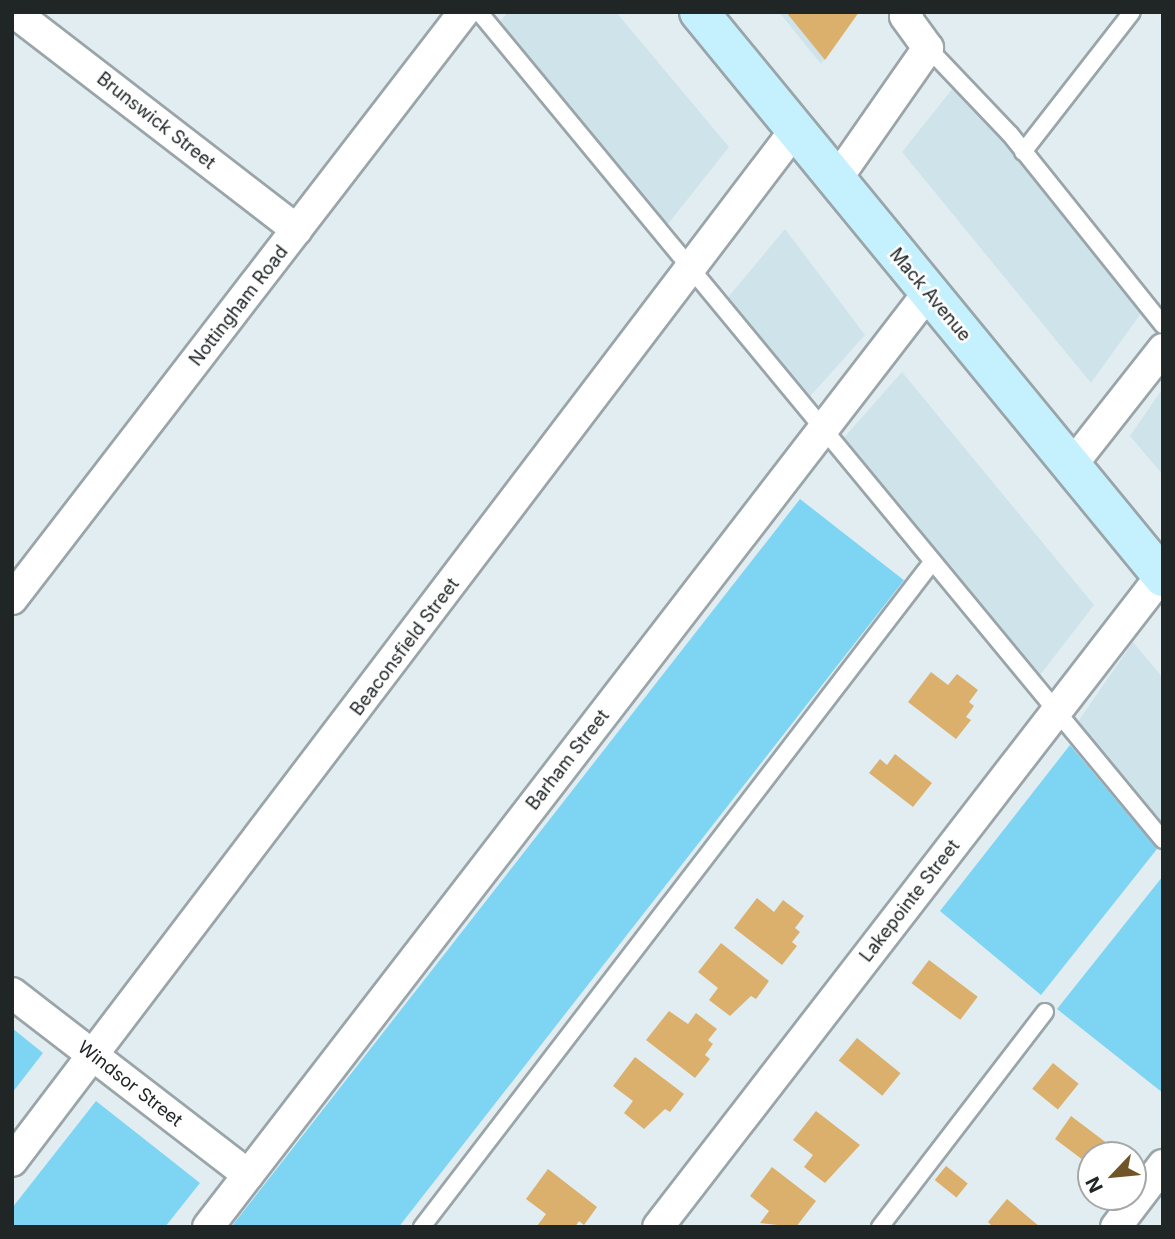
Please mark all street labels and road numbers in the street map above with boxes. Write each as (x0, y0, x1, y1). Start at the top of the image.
street label: Brunswick Street (92, 68, 220, 174)
street label: Nottingham Road (185, 242, 293, 370)
street label: Mack Avenue (885, 244, 975, 346)
street label: Beaconsfield Street (346, 574, 464, 720)
street label: Barham Street (522, 706, 614, 814)
street label: Lakepointe Street (856, 836, 964, 966)
street label: Windsor Street (73, 1036, 187, 1132)

